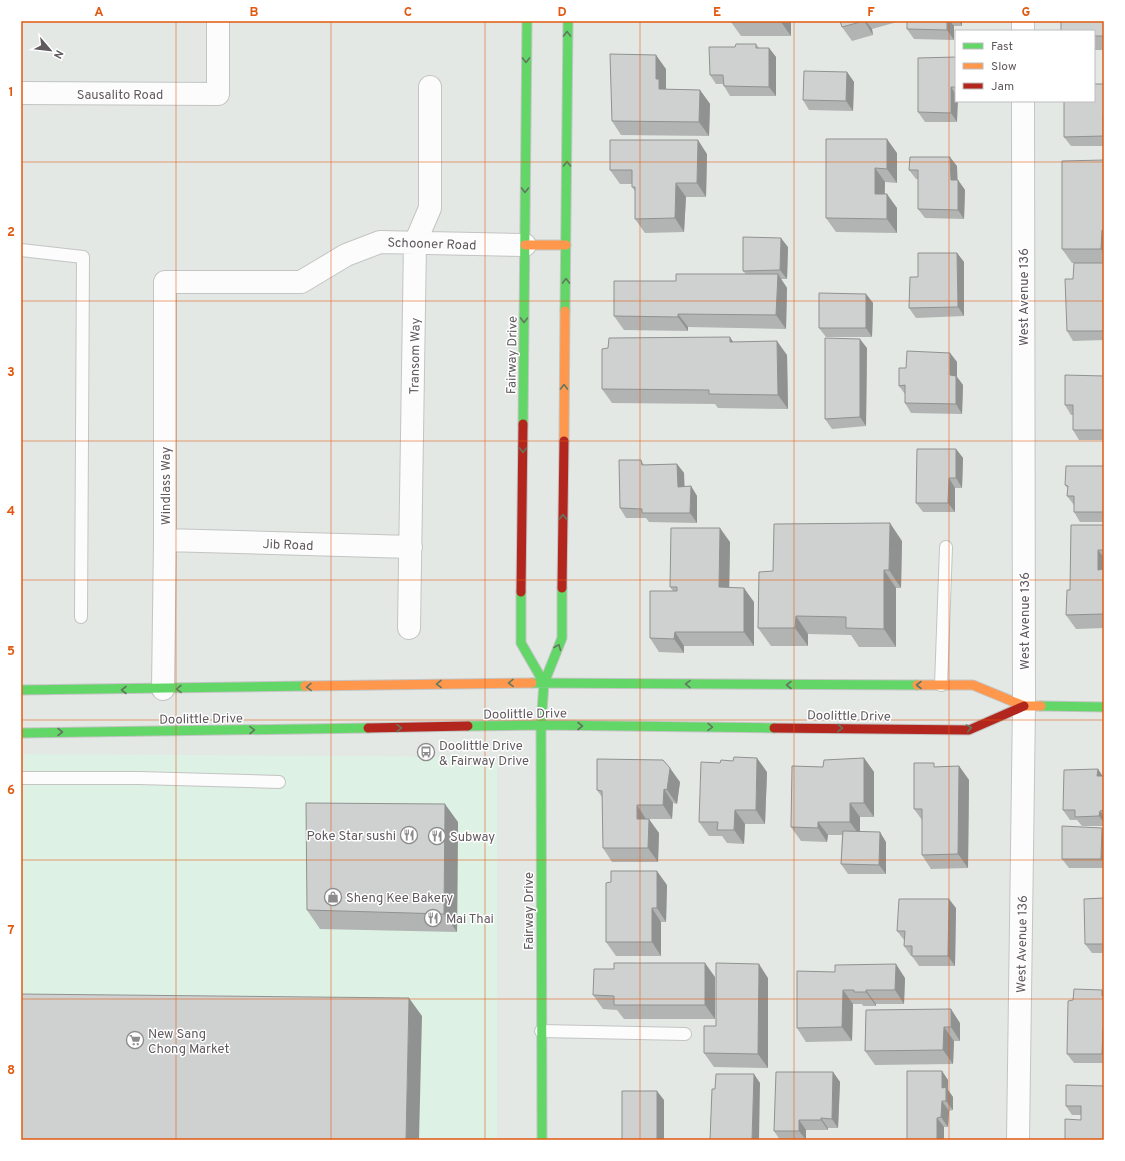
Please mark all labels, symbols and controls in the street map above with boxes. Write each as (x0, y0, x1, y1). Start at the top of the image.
text: A (94, 5, 104, 21)
text: B (250, 5, 259, 21)
text: C (404, 5, 412, 21)
text: D (557, 5, 567, 21)
text: E (713, 5, 721, 21)
text: F (867, 5, 875, 21)
text: G (1022, 5, 1031, 21)
north arrow (30, 30, 70, 70)
legend (955, 30, 1095, 102)
one-way arrow (563, 31, 572, 37)
text: Fast (991, 39, 1013, 55)
text: N (50, 47, 66, 61)
one-way arrow (522, 57, 530, 63)
text: Slow (991, 59, 1017, 75)
text: Jam (991, 79, 1014, 95)
text: 1 (8, 85, 14, 101)
street label: Sausalito Road (77, 88, 163, 104)
one-way arrow (563, 161, 571, 167)
one-way arrow (521, 187, 529, 193)
text: 2 (7, 225, 15, 241)
street label: Schooner Road (387, 235, 477, 255)
street label: West Avenue 136 (1017, 248, 1033, 346)
one-way arrow (561, 278, 570, 284)
street label: Fairway Drive (504, 316, 522, 394)
street label: Transom Way (407, 317, 425, 395)
one-way arrow (520, 317, 528, 323)
text: 3 (7, 365, 15, 381)
one-way arrow (560, 384, 568, 390)
street label: Windlass Way (159, 447, 175, 525)
one-way arrow (519, 447, 527, 453)
text: 4 (7, 504, 15, 520)
one-way arrow (559, 514, 567, 520)
street label: Jib Road (262, 537, 314, 555)
street label: West Avenue 136 (1018, 572, 1034, 670)
one-way arrow (554, 643, 562, 650)
text: 5 (7, 644, 15, 660)
one-way arrow (508, 679, 514, 687)
one-way arrow (436, 680, 442, 689)
one-way arrow (685, 680, 691, 688)
one-way arrow (786, 681, 792, 689)
one-way arrow (916, 681, 922, 689)
one-way arrow (306, 683, 312, 691)
one-way arrow (176, 685, 182, 693)
one-way arrow (121, 686, 127, 694)
street label: Doolittle Drive (483, 706, 567, 724)
street label: Doolittle Drive (807, 708, 891, 726)
street label: Doolittle Drive (159, 711, 243, 729)
one-way arrow (577, 722, 583, 730)
one-way arrow (707, 723, 713, 731)
one-way arrow (396, 724, 402, 732)
one-way arrow (837, 724, 843, 732)
one-way arrow (966, 725, 973, 733)
one-way arrow (249, 726, 255, 734)
one-way arrow (57, 728, 63, 736)
place label: Doolittle Drive & Fairway Drive (439, 739, 529, 770)
bus stop icon: Doolittle Drive & Fairway Drive (416, 742, 436, 762)
text: 6 (7, 783, 15, 799)
restaurant icon: Poke Star sushi (399, 825, 419, 845)
restaurant icon: Subway (427, 826, 447, 846)
place label: Poke Star sushi (306, 829, 396, 845)
place label: Subway (450, 830, 495, 846)
street label: Fairway Drive (522, 872, 538, 950)
shop icon: Sheng Kee Bakery (323, 887, 343, 907)
place label: Sheng Kee Bakery (346, 891, 453, 907)
street label: West Avenue 136 (1014, 895, 1032, 993)
restaurant icon: Mai Thai (423, 908, 443, 928)
place label: Mai Thai (446, 912, 494, 928)
text: 7 (8, 923, 15, 939)
place label: New Sang Chong Market (148, 1027, 229, 1058)
supermarket icon: New Sang Chong Market (125, 1030, 145, 1050)
text: 8 (7, 1063, 15, 1079)

